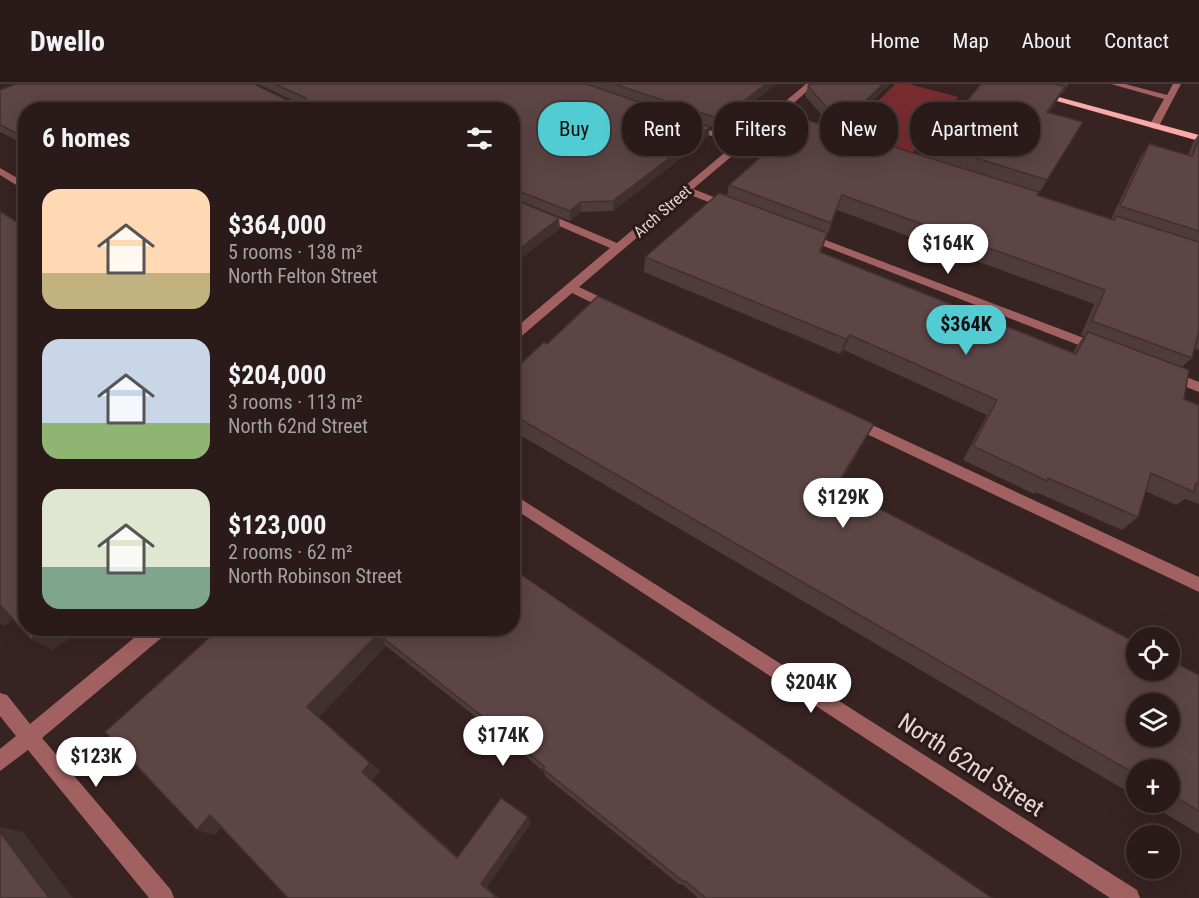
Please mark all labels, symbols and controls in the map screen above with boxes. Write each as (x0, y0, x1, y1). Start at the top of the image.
text: Dwello (30, 25, 105, 58)
text: Home (870, 29, 920, 53)
text: Map (953, 29, 989, 53)
text: About (1022, 29, 1071, 53)
text: Contact (1104, 29, 1169, 53)
chip: Buy (538, 102, 610, 156)
chip: Rent (622, 102, 702, 156)
chip: Filters (714, 102, 808, 156)
chip: New (820, 102, 898, 156)
chip: Apartment (910, 102, 1040, 156)
icon: filters (463, 122, 496, 155)
text: 6 homes (42, 123, 130, 153)
street label: Arch Street (630, 181, 695, 242)
text: $364,000 (228, 210, 326, 240)
icon: home (90, 213, 162, 285)
pin: $164K (906, 224, 990, 275)
text: $164K (922, 231, 974, 255)
text: 5 rooms · 138 m² (228, 240, 363, 264)
text: North Felton Street (228, 264, 377, 288)
pin: $364K (924, 305, 1008, 356)
text: $364K (940, 312, 992, 336)
text: $204,000 (228, 360, 326, 390)
icon: home (90, 363, 162, 435)
text: 3 rooms · 113 m² (228, 390, 363, 414)
text: North 62nd Street (228, 414, 368, 438)
pin: $129K (801, 478, 885, 529)
text: $129K (817, 485, 869, 509)
text: $123,000 (228, 510, 326, 540)
icon: home (90, 513, 162, 585)
text: 2 rooms · 62 m² (228, 540, 353, 564)
text: North Robinson Street (228, 564, 402, 588)
map controls (1126, 627, 1180, 879)
button: locate (1126, 627, 1180, 681)
pin: $204K (769, 663, 853, 714)
text: $204K (785, 670, 837, 694)
button: layers (1126, 693, 1180, 747)
street label: North 62nd Street (893, 708, 1049, 822)
pin: $174K (461, 716, 545, 767)
text: $174K (477, 723, 529, 747)
pin: $123K (54, 737, 138, 788)
text: $123K (70, 744, 122, 768)
button: + (1126, 759, 1180, 813)
button: − (1126, 825, 1180, 879)

